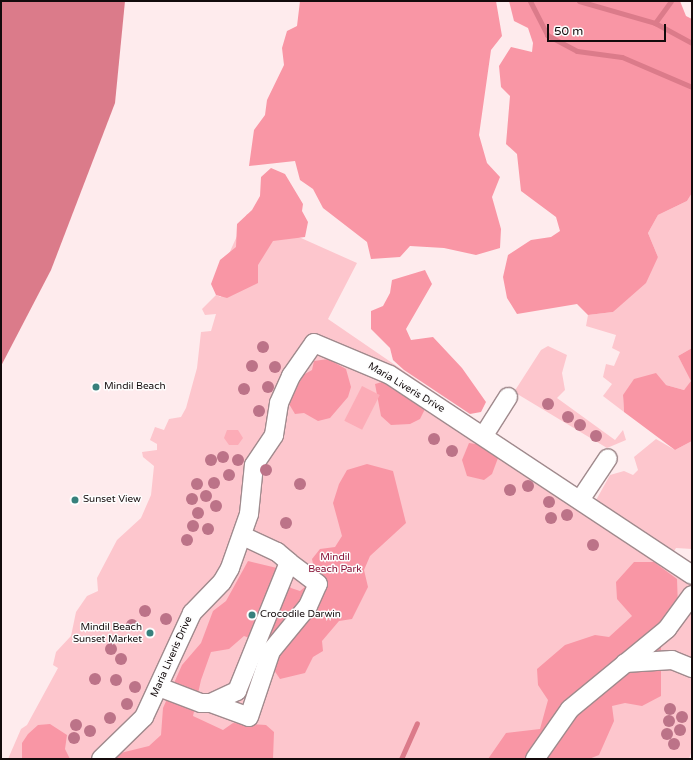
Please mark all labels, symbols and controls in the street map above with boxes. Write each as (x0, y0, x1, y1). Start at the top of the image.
scale bar (549, 16, 668, 42)
text: 50 m (554, 24, 583, 38)
street label: Maria Liveris Drive (365, 360, 447, 416)
place label: Mindil Beach (104, 381, 166, 393)
marker: Mindil Beach (91, 382, 101, 392)
place label: Sunset View (83, 494, 141, 506)
marker: Sunset View (70, 495, 80, 505)
park label: Mindil Beach Park (308, 551, 362, 574)
place label: Crocodile Darwin (260, 609, 341, 621)
marker: Crocodile Darwin (247, 610, 257, 620)
street label: Maria Liveris Drive (149, 615, 195, 699)
place label: Mindil Beach Sunset Market (73, 621, 142, 644)
marker: Mindil Beach Sunset Market (145, 628, 155, 638)

